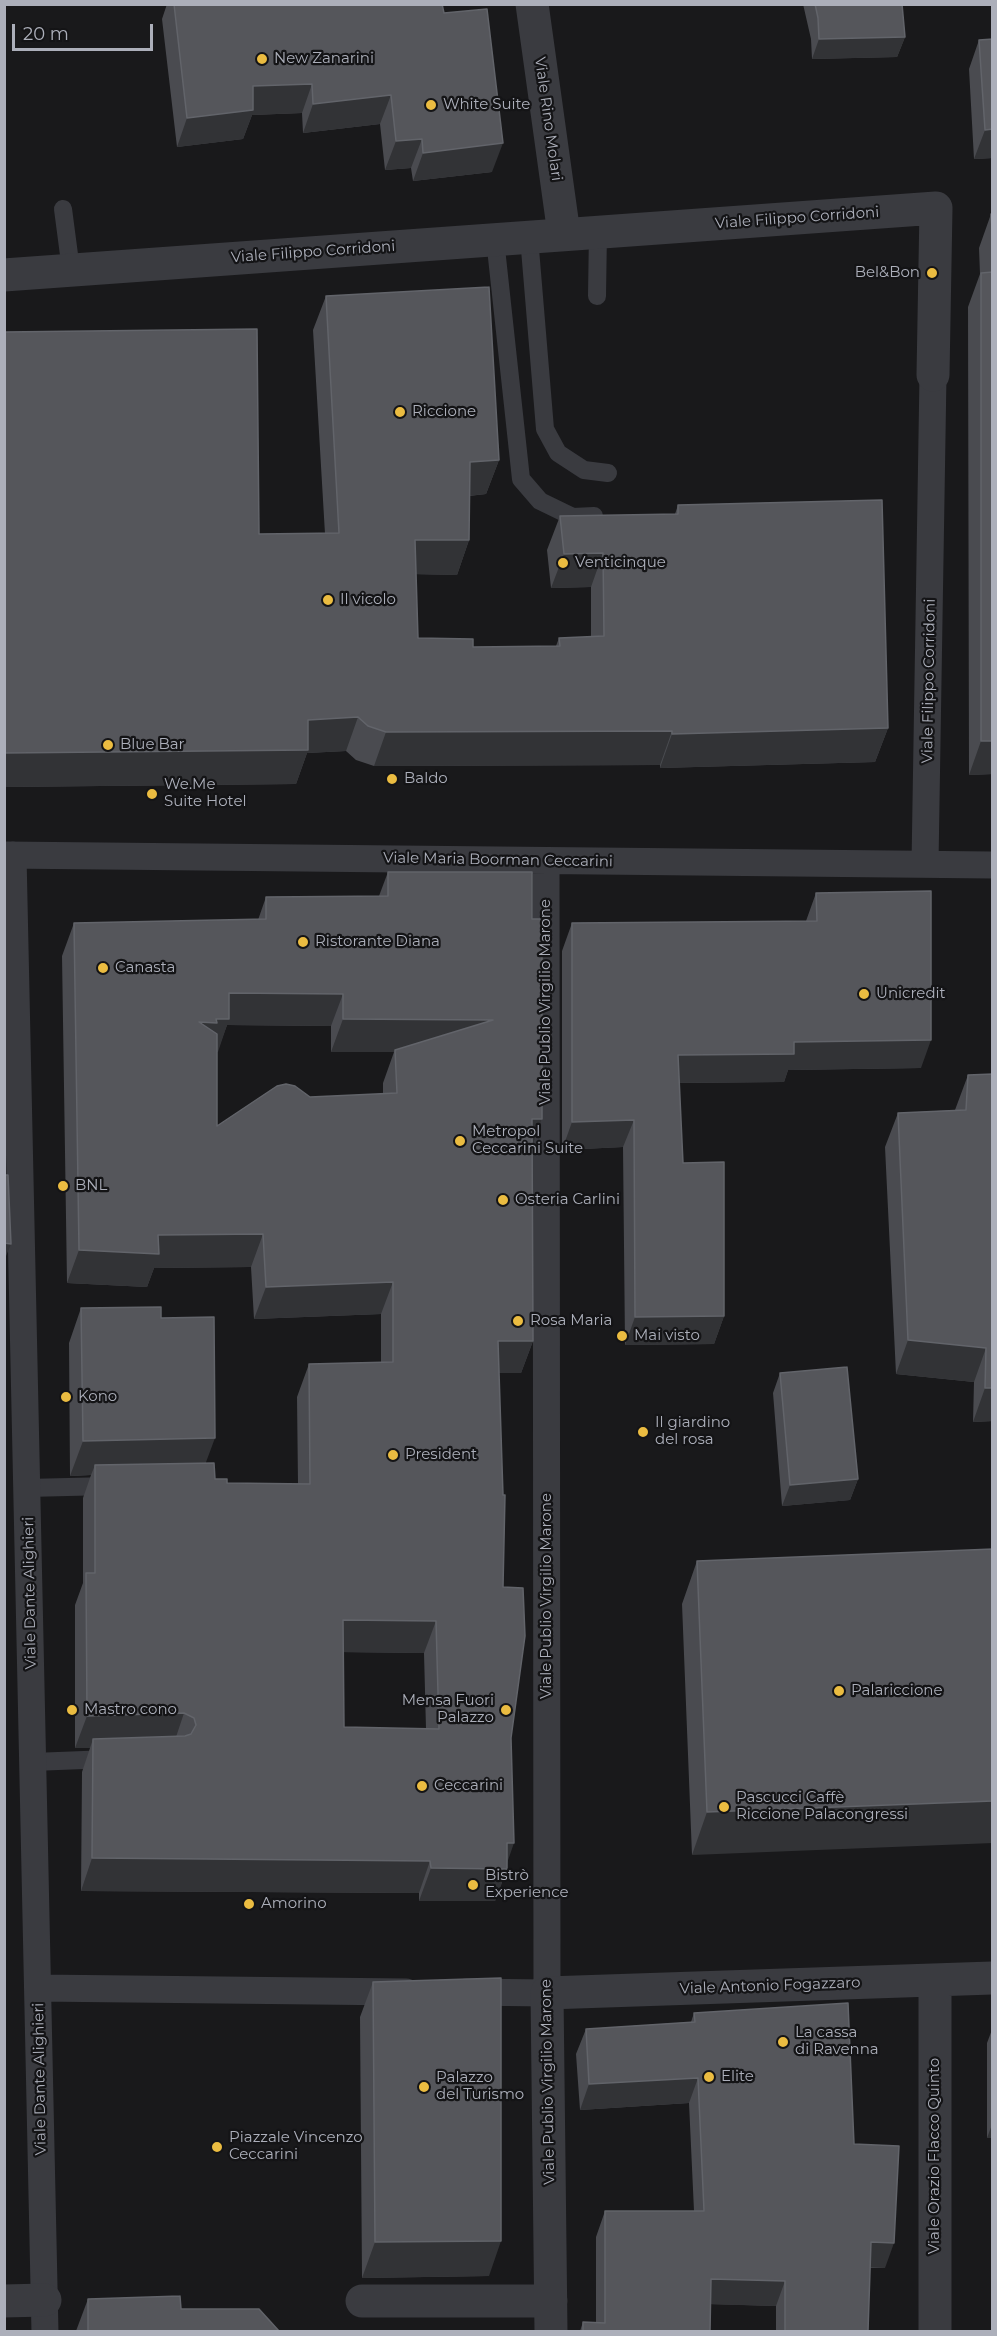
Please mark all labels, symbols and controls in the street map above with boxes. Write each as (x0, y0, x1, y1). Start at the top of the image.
scale bar (15, 12, 156, 50)
text: 20 m (23, 23, 69, 45)
place label: New Zanarini (274, 50, 374, 68)
marker: New Zanarini (255, 52, 269, 66)
street label: Viale Rino Molari (530, 56, 566, 182)
place label: White Suite (443, 96, 530, 114)
marker: White Suite (424, 98, 438, 112)
street label: Viale Filippo Corridoni (714, 203, 880, 233)
street label: Viale Filippo Corridoni (230, 237, 396, 267)
place label: Bel&Bon (855, 264, 920, 282)
marker: Bel&Bon (925, 266, 939, 280)
place label: Riccione (412, 403, 476, 421)
marker: Riccione (393, 405, 407, 419)
place label: Venticinque (575, 554, 666, 572)
marker: Venticinque (556, 556, 570, 570)
place label: Il vicolo (340, 591, 396, 609)
marker: Il vicolo (321, 593, 335, 607)
street label: Viale Filippo Corridoni (919, 599, 939, 763)
place label: Blue Bar (120, 736, 185, 754)
marker: Blue Bar (101, 738, 115, 752)
place label: Baldo (404, 770, 448, 788)
marker: Baldo (385, 772, 399, 786)
place label: We.Me Suite Hotel (164, 776, 247, 811)
marker: We.Me Suite Hotel (145, 787, 159, 801)
street label: Viale Maria Boorman Ceccarini (383, 849, 613, 871)
street label: Viale Publio Virgilio Marone (537, 899, 555, 1105)
place label: Ristorante Diana (315, 933, 440, 951)
marker: Ristorante Diana (296, 935, 310, 949)
place label: Canasta (115, 959, 175, 977)
marker: Canasta (96, 961, 110, 975)
place label: Unicredit (876, 985, 946, 1003)
marker: Unicredit (857, 987, 871, 1001)
place label: Metropol Ceccarini Suite (472, 1123, 583, 1158)
marker: Metropol Ceccarini Suite (453, 1134, 467, 1148)
place label: BNL (75, 1177, 107, 1195)
marker: BNL (56, 1179, 70, 1193)
place label: Osteria Carlini (515, 1191, 620, 1209)
marker: Osteria Carlini (496, 1193, 510, 1207)
place label: Rosa Maria (530, 1312, 612, 1330)
marker: Rosa Maria (511, 1314, 525, 1328)
place label: Mai visto (634, 1327, 700, 1345)
marker: Mai visto (615, 1329, 629, 1343)
place label: Kono (78, 1388, 117, 1406)
marker: Kono (59, 1390, 73, 1404)
place label: Il giardino del rosa (655, 1414, 730, 1449)
marker: Il giardino del rosa (636, 1425, 650, 1439)
place label: President (405, 1446, 477, 1464)
marker: President (386, 1448, 400, 1462)
street label: Viale Publio Virgilio Marone (538, 1493, 556, 1699)
street label: Viale Dante Alighieri (20, 1517, 40, 1669)
place label: Palariccione (851, 1682, 942, 1700)
marker: Palariccione (832, 1684, 846, 1698)
place label: Mensa Fuori Palazzo (402, 1692, 494, 1727)
place label: Mastro cono (84, 1701, 177, 1719)
marker: Mastro cono (65, 1703, 79, 1717)
marker: Mensa Fuori Palazzo (499, 1703, 513, 1717)
place label: Ceccarini (434, 1777, 503, 1795)
marker: Ceccarini (415, 1779, 429, 1793)
place label: Pascucci Caffè Riccione Palacongressi (736, 1789, 908, 1824)
marker: Pascucci Caffè Riccione Palacongressi (717, 1800, 731, 1814)
place label: Bistrò Experience (485, 1867, 569, 1902)
marker: Bistrò Experience (466, 1878, 480, 1892)
place label: Amorino (261, 1895, 327, 1913)
marker: Amorino (242, 1897, 256, 1911)
street label: Viale Antonio Fogazzaro (679, 1974, 861, 1998)
street label: Viale Publio Virgilio Marone (537, 1979, 559, 2185)
street label: Viale Dante Alighieri (30, 2003, 50, 2155)
place label: La cassa di Ravenna (795, 2024, 879, 2059)
marker: La cassa di Ravenna (776, 2035, 790, 2049)
street label: Viale Orazio Flacco Quinto (926, 2058, 944, 2254)
place label: Elite (721, 2068, 754, 2086)
place label: Palazzo del Turismo (436, 2069, 524, 2104)
marker: Elite (702, 2070, 716, 2084)
marker: Palazzo del Turismo (417, 2080, 431, 2094)
place label: Piazzale Vincenzo Ceccarini (229, 2129, 363, 2164)
marker: Piazzale Vincenzo Ceccarini (210, 2140, 224, 2154)

